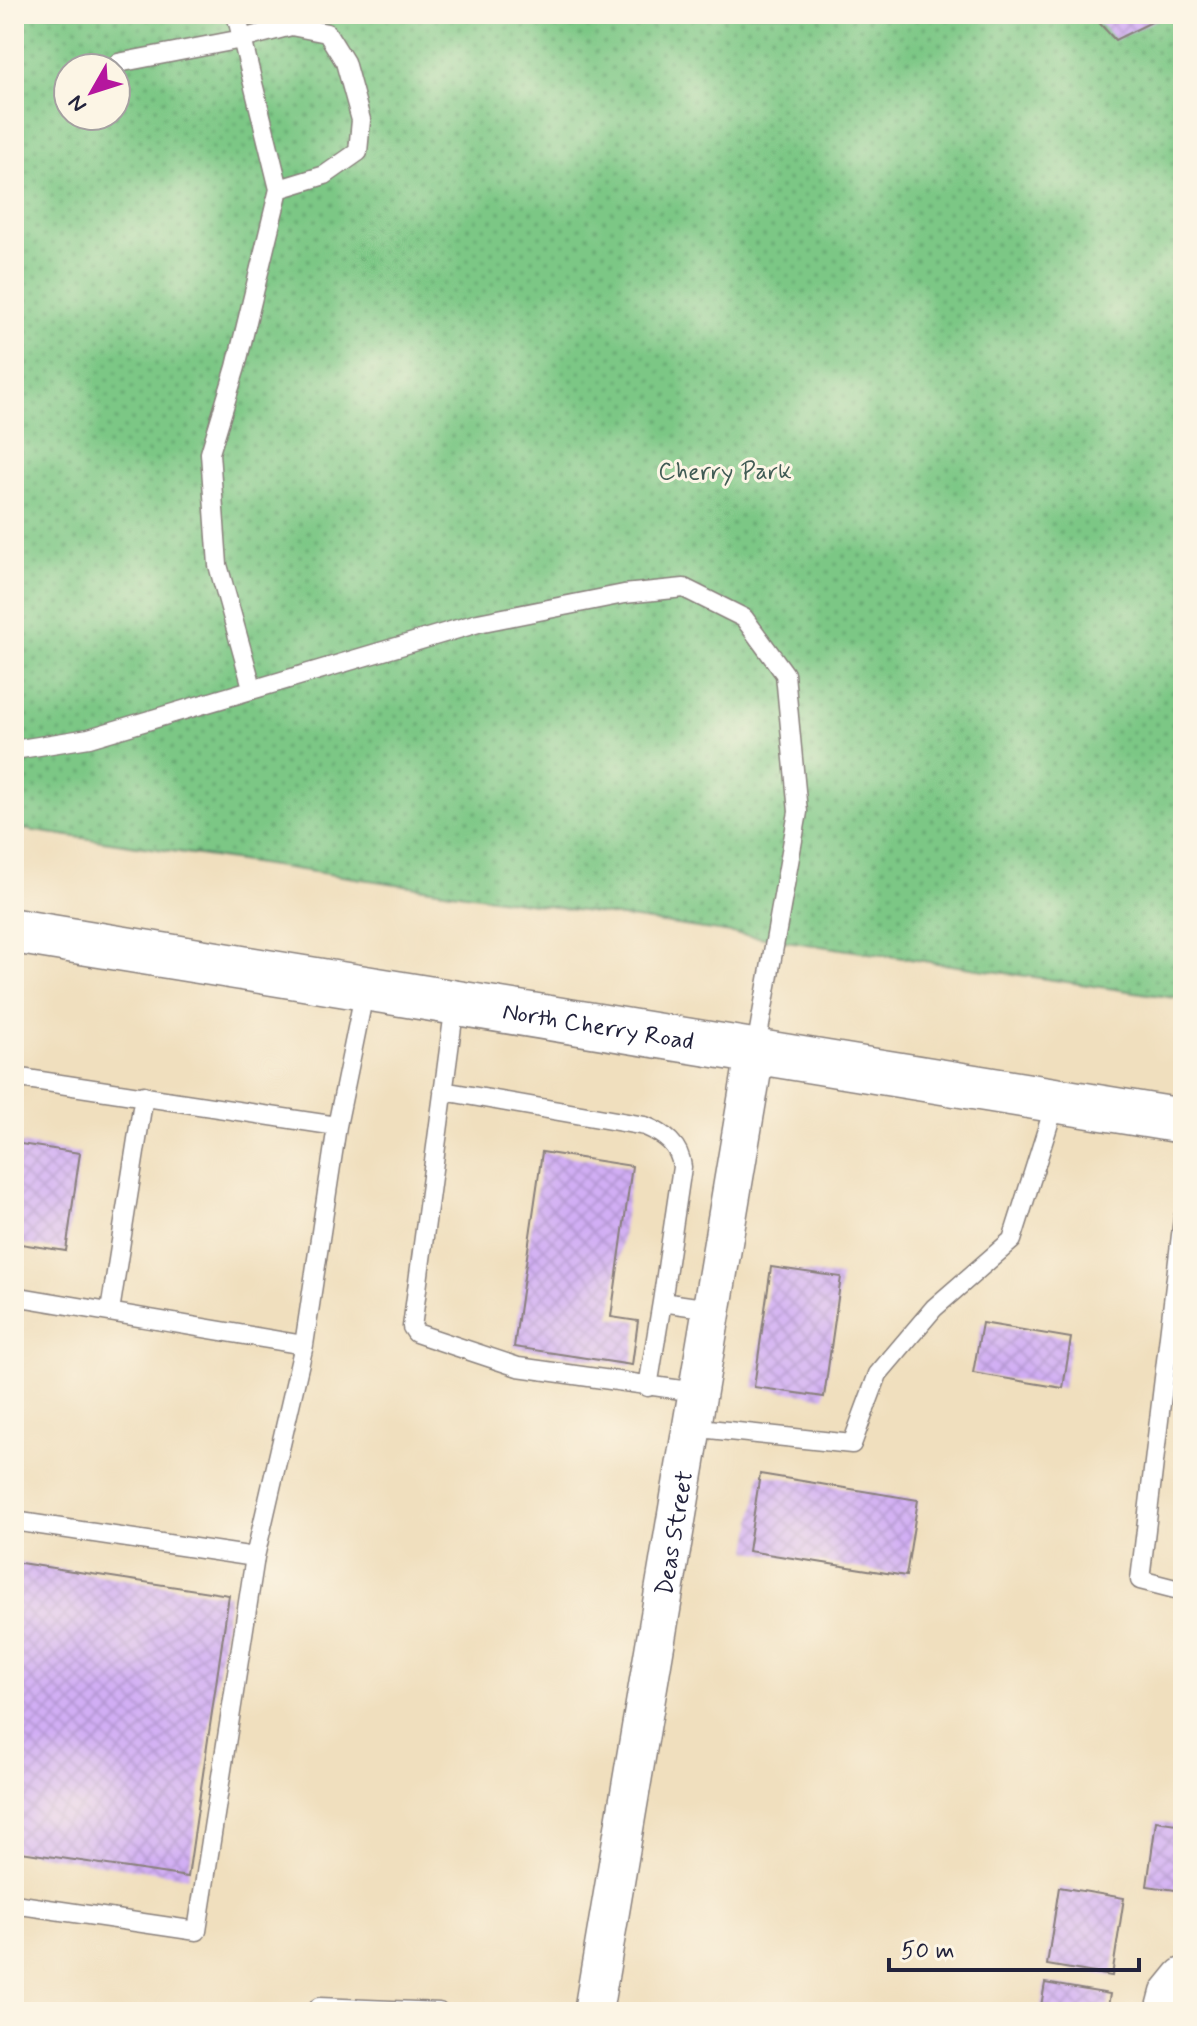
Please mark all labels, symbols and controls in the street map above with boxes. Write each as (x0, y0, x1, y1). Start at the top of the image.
north arrow (52, 52, 132, 132)
text: N (63, 89, 94, 118)
park label: Cherry Park (658, 457, 792, 488)
street label: North Cherry Road (500, 997, 696, 1058)
street label: Deas Street (650, 1468, 701, 1598)
scale bar (889, 1922, 1139, 1972)
text: 50 m (901, 1936, 955, 1967)

